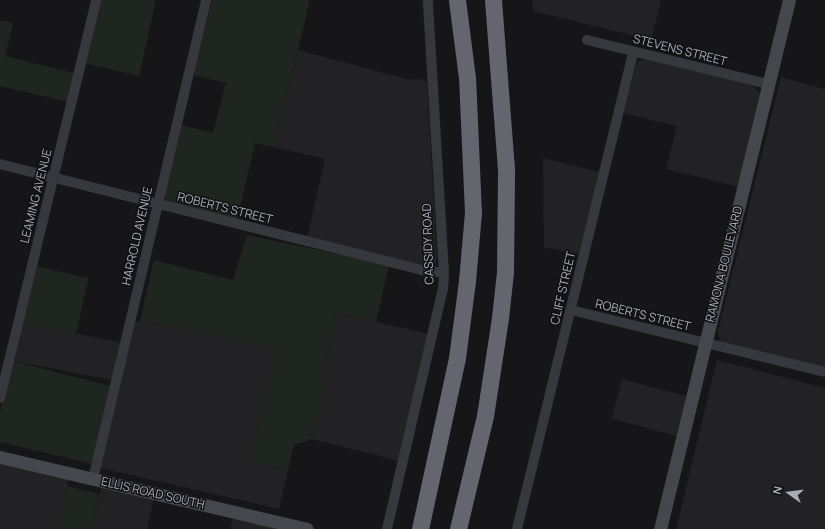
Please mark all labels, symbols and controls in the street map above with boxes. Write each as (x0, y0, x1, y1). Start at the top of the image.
street label: STEVENS STREET (631, 31, 729, 69)
street label: LEAMING AVENUE (17, 147, 55, 245)
street label: HARROLD AVENUE (119, 185, 155, 287)
street label: ROBERTS STREET (176, 189, 274, 227)
street label: CASSIDY ROAD (419, 203, 437, 285)
street label: RAMONA BOULEVARD (703, 204, 745, 324)
street label: CLIFF STREET (548, 250, 578, 326)
street label: ROBERTS STREET (594, 296, 692, 334)
north arrow (769, 473, 809, 513)
street label: ELLIS ROAD SOUTH (100, 474, 206, 512)
text: N (769, 484, 785, 496)

